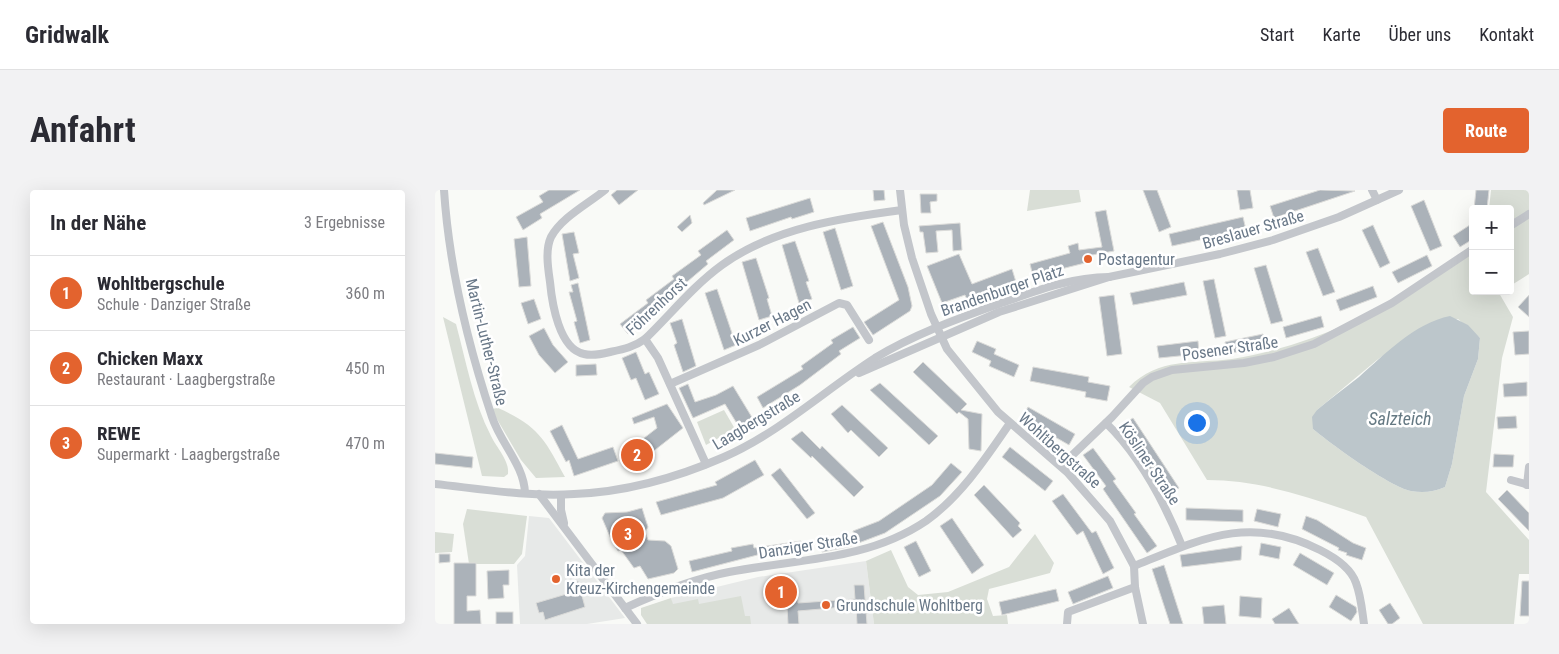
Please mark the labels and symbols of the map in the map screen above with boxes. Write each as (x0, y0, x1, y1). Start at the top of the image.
street label: Breslauer Straße (1200, 206, 1306, 253)
place label: Postagentur (1098, 250, 1175, 269)
marker: Postagentur (1082, 253, 1094, 265)
street label: Brandenburger Platz (938, 261, 1066, 320)
street label: Föhrenhorst (622, 273, 691, 339)
street label: Martin-Luther-Straße (462, 277, 511, 408)
street label: Kurzer Hagen (730, 295, 814, 350)
street label: Posener Straße (1181, 332, 1279, 365)
street label: Laagbergstraße (709, 387, 804, 454)
street label: Wohltbergstraße (1015, 408, 1105, 492)
water label: Salzteich (1369, 408, 1431, 429)
your location (1184, 410, 1210, 436)
street label: Kösliner Straße (1115, 418, 1184, 508)
pin: 2 (621, 436, 653, 474)
pin: 3 (612, 515, 644, 553)
street label: Danziger Straße (757, 528, 859, 563)
place label: Kita der Kreuz-Kirchengemeinde (566, 561, 715, 598)
marker: Kita der Kreuz-Kirchengemeinde (550, 573, 562, 585)
pin: 1 (765, 573, 797, 611)
place label: Grundschule Wohltberg (836, 596, 983, 615)
marker: Grundschule Wohltberg (820, 599, 832, 611)

